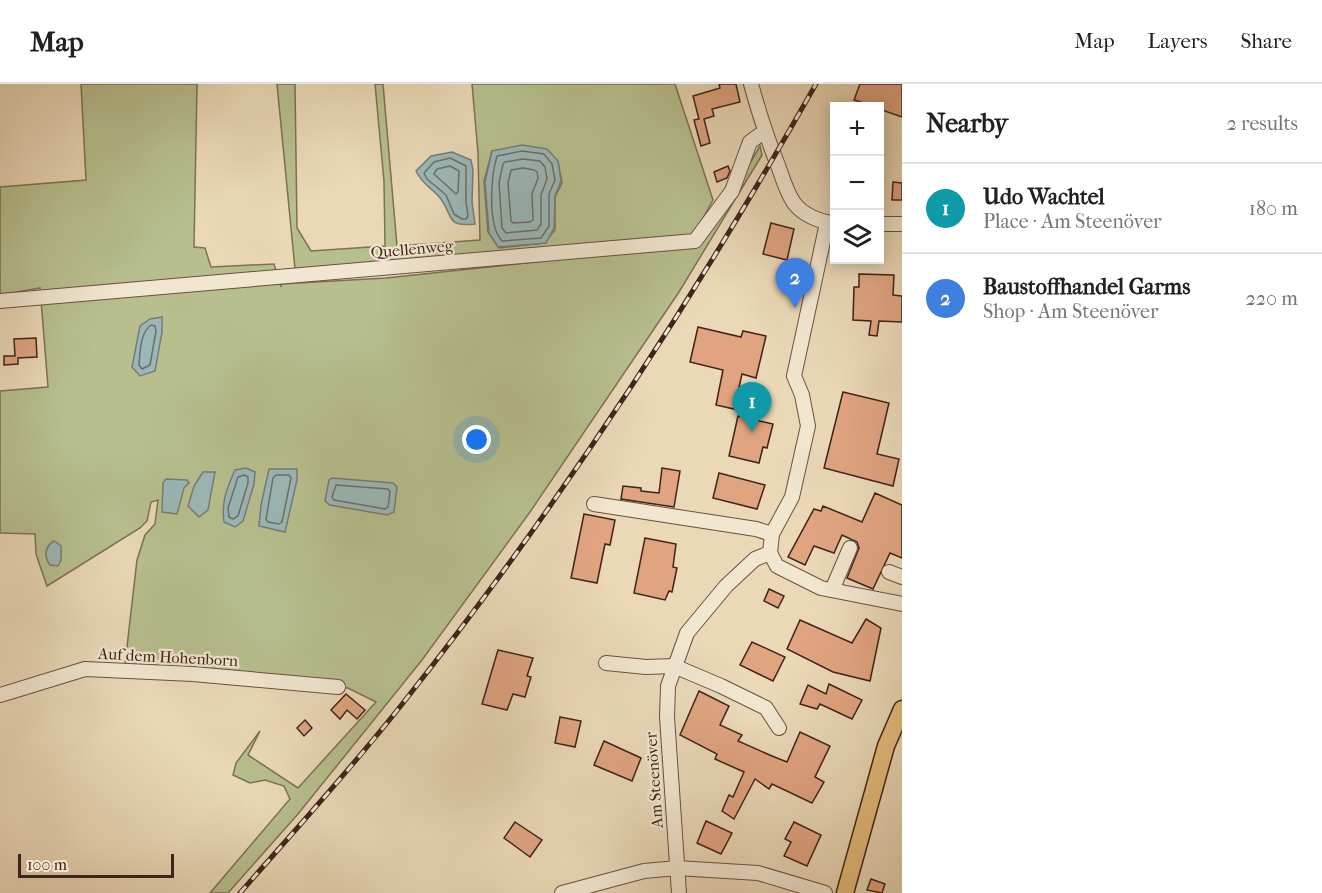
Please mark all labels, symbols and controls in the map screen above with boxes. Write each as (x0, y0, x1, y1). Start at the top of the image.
text: Map (30, 25, 84, 58)
text: Map (1074, 29, 1115, 53)
text: Layers (1148, 29, 1207, 53)
text: Share (1240, 29, 1292, 53)
map controls (830, 102, 884, 264)
button: + (830, 102, 884, 156)
text: Nearby (926, 108, 1008, 139)
text: 2 results (1227, 112, 1298, 135)
button: − (830, 156, 884, 210)
text: Udo Wachtel (983, 184, 1105, 210)
text: 1 (942, 197, 949, 220)
text: 180 m (1249, 197, 1298, 220)
button: layers (830, 210, 884, 264)
text: Place · Am Steenöver (983, 210, 1162, 233)
street label: Quellenweg (370, 236, 455, 262)
pin: 2 (776, 258, 814, 308)
text: Baustoffhandel Garms (983, 274, 1190, 300)
text: 2 (940, 287, 951, 310)
text: 220 m (1245, 287, 1298, 310)
text: Shop · Am Steenöver (983, 300, 1159, 323)
pin: 1 (732, 382, 771, 432)
your location (462, 425, 491, 454)
street label: Auf dem Hohenborn (96, 644, 239, 670)
street label: Am Steenöver (641, 731, 667, 830)
scale bar (18, 851, 174, 878)
text: 100 m (27, 855, 67, 874)

